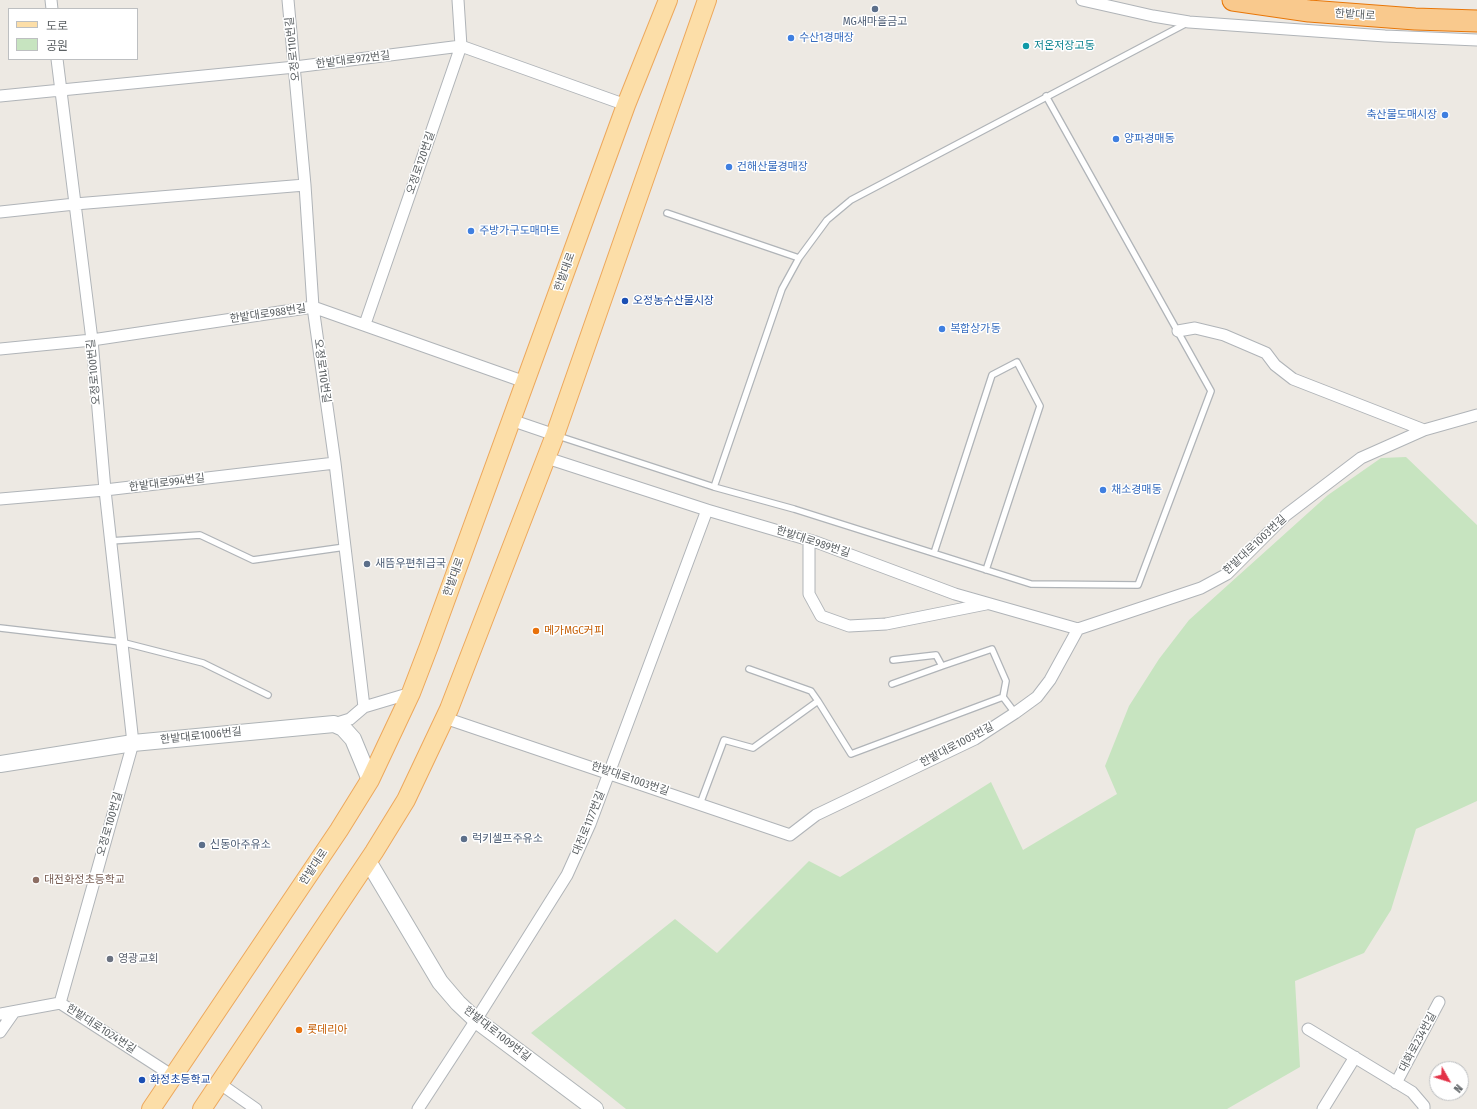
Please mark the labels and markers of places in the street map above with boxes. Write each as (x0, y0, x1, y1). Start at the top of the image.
marker: MG새마을금고 (870, 4, 880, 14)
place label: MG새마을금고 (843, 15, 907, 29)
place label: 수산1경매장 (799, 31, 854, 45)
marker: 수산1경매장 (786, 33, 796, 43)
place label: 저온저장고동 (1034, 39, 1095, 53)
marker: 저온저장고동 (1021, 41, 1031, 51)
place label: 축산물도매시장 (1366, 108, 1437, 122)
marker: 축산물도매시장 (1440, 110, 1450, 120)
place label: 양파경매동 (1124, 132, 1175, 146)
marker: 양파경매동 (1111, 134, 1121, 144)
place label: 건해산물경매장 (737, 160, 808, 174)
marker: 건해산물경매장 (724, 162, 734, 172)
place label: 주방가구도매마트 (479, 224, 560, 238)
marker: 주방가구도매마트 (466, 226, 476, 236)
place label: 오정농수산물시장 (633, 294, 714, 308)
marker: 오정농수산물시장 (620, 296, 630, 306)
place label: 복합상가동 (950, 322, 1001, 336)
marker: 복합상가동 (937, 324, 947, 334)
place label: 채소경매동 (1111, 483, 1162, 497)
marker: 채소경매동 (1098, 485, 1108, 495)
place label: 새뜸우편취급국 (375, 557, 446, 571)
marker: 새뜸우편취급국 (362, 559, 372, 569)
place label: 메가MGC커피 (544, 624, 604, 638)
marker: 메가MGC커피 (531, 626, 541, 636)
place label: 럭키셀프주유소 (472, 832, 543, 846)
marker: 럭키셀프주유소 (459, 834, 469, 844)
place label: 신동아주유소 (210, 838, 271, 852)
marker: 신동아주유소 (197, 840, 207, 850)
place label: 대전화정초등학교 (44, 873, 125, 887)
marker: 대전화정초등학교 (31, 875, 41, 885)
place label: 영광교회 (118, 952, 158, 966)
marker: 영광교회 (105, 954, 115, 964)
place label: 롯데리아 (307, 1023, 347, 1037)
marker: 롯데리아 (294, 1025, 304, 1035)
place label: 화정초등학교 (150, 1073, 211, 1087)
marker: 화정초등학교 (137, 1075, 147, 1085)

